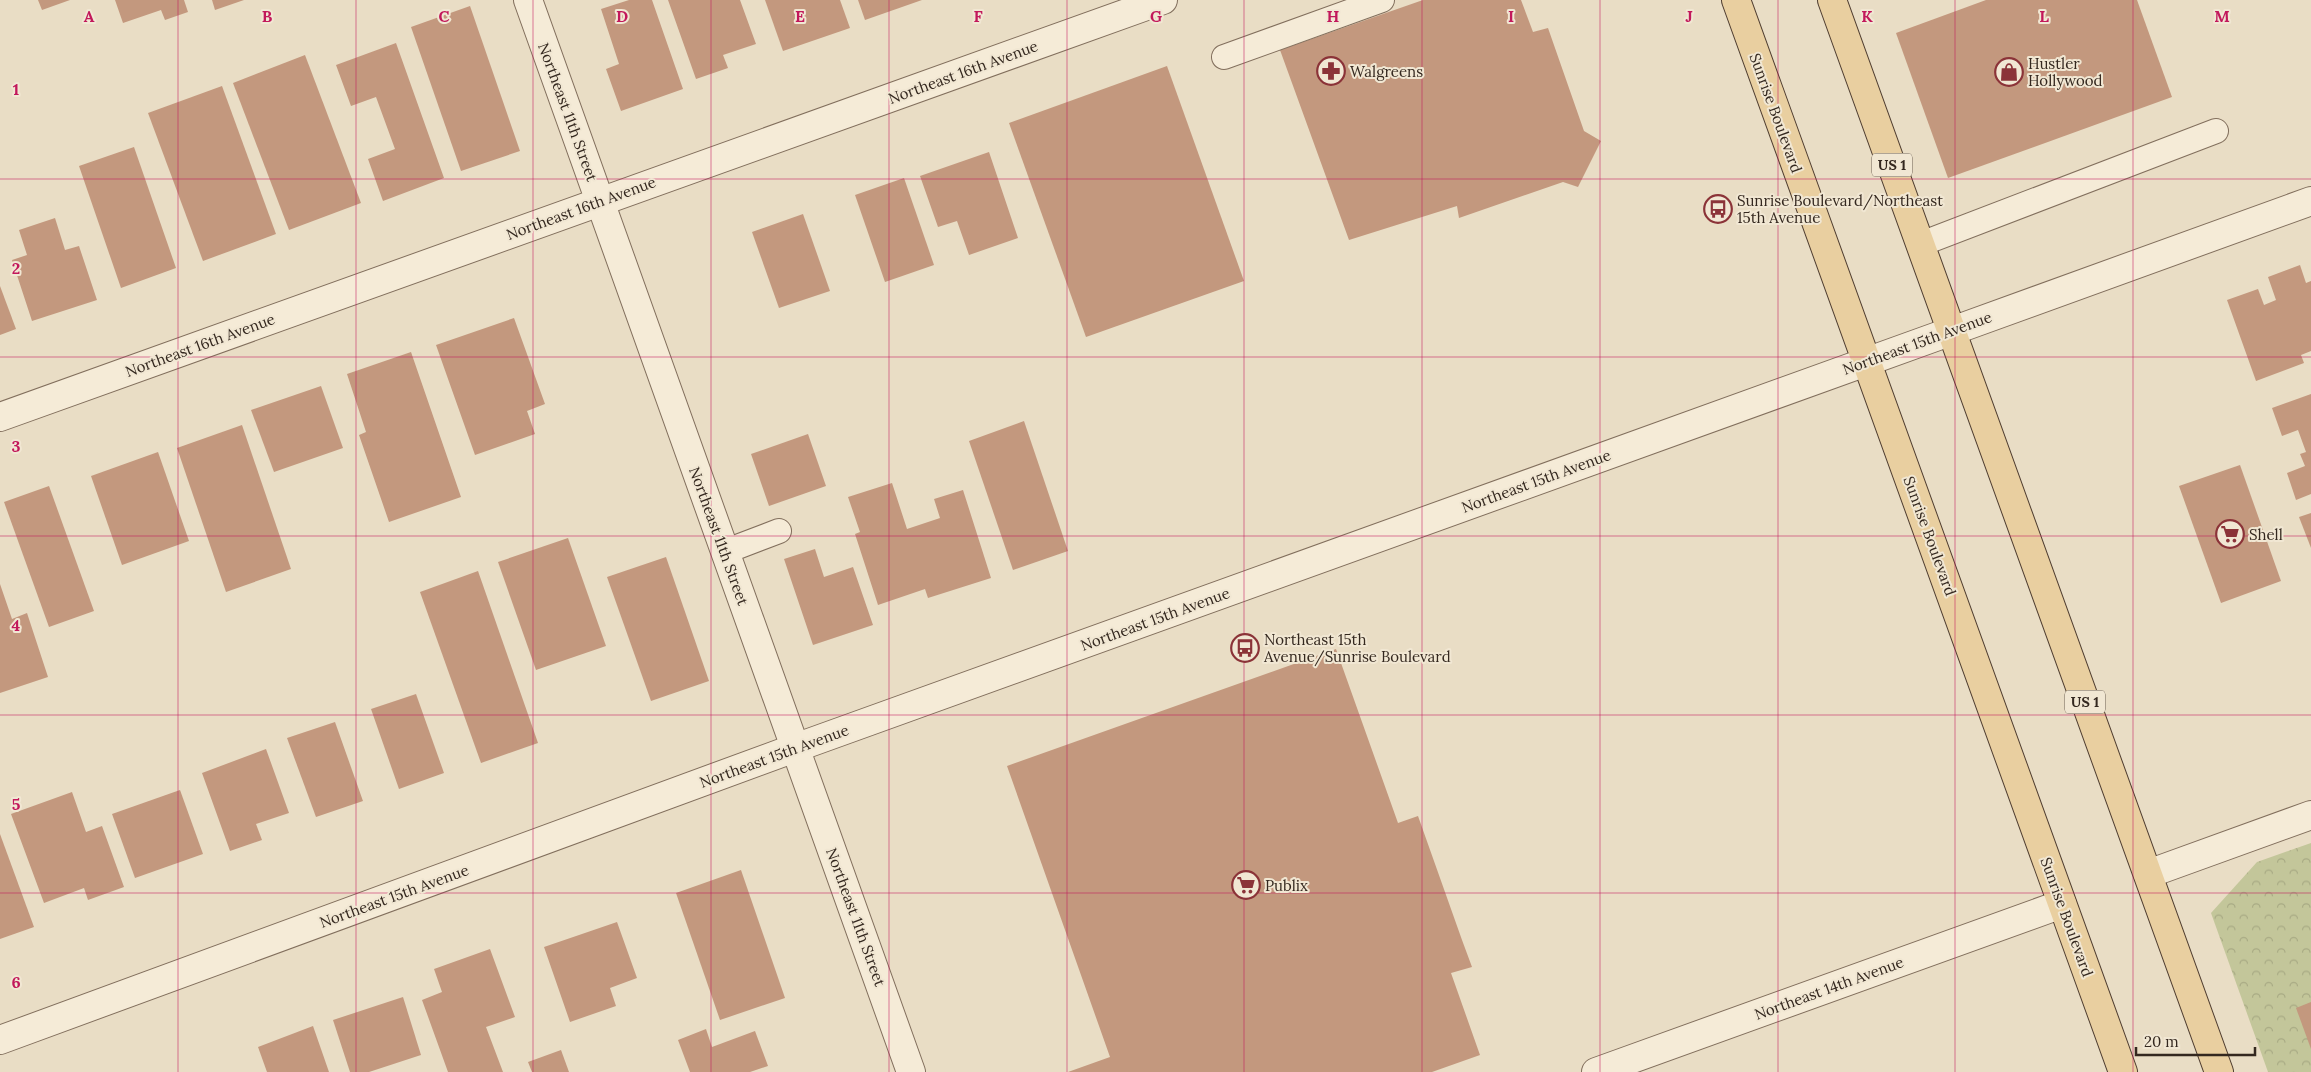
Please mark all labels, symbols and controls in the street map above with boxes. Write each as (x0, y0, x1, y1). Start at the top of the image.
text: A (84, 6, 95, 26)
text: B (262, 6, 273, 26)
text: C (438, 6, 450, 26)
text: D (616, 6, 628, 26)
text: E (795, 6, 805, 26)
text: F (973, 6, 983, 26)
text: G (1150, 6, 1162, 26)
text: H (1327, 6, 1340, 26)
text: I (1508, 6, 1514, 26)
text: J (1685, 6, 1693, 26)
text: K (1861, 6, 1873, 26)
text: L (2039, 6, 2049, 26)
text: M (2214, 6, 2230, 26)
street label: Northeast 16th Avenue (886, 36, 1040, 108)
street label: Northeast 11th Street (534, 40, 602, 184)
street label: Sunrise Boulevard (1746, 51, 1806, 175)
place label: Hustler Hollywood (2028, 54, 2103, 90)
pharmacy icon: Walgreens (1316, 56, 1346, 86)
shop icon: Hustler Hollywood (1994, 57, 2024, 87)
place label: Walgreens (1350, 62, 1423, 81)
text: 1 (13, 79, 19, 99)
road number: US 1 (1872, 154, 1912, 176)
street label: Northeast 16th Avenue (504, 172, 658, 244)
place label: Sunrise Boulevard/Northeast 15th Avenue (1737, 191, 1943, 227)
bus stop icon: Sunrise Boulevard/Northeast 15th Avenue (1703, 194, 1733, 224)
text: 2 (12, 258, 20, 278)
street label: Northeast 15th Avenue (1840, 307, 1994, 379)
street label: Northeast 16th Avenue (123, 309, 277, 381)
text: 3 (12, 436, 21, 456)
street label: Northeast 15th Avenue (1459, 445, 1613, 517)
street label: Northeast 11th Street (685, 464, 753, 608)
street label: Sunrise Boulevard (1900, 474, 1960, 598)
supermarket icon: Shell (2215, 519, 2245, 549)
place label: Shell (2249, 525, 2283, 544)
street label: Northeast 15th Avenue (1078, 583, 1232, 655)
text: 4 (12, 615, 21, 635)
place label: Northeast 15th Avenue/Sunrise Boulevard (1263, 630, 1451, 667)
bus stop icon: Northeast 15th Avenue/Sunrise Boulevard (1230, 633, 1260, 663)
road number: US 1 (2065, 690, 2105, 714)
street label: Northeast 15th Avenue (697, 720, 851, 792)
text: 5 (12, 794, 21, 814)
street label: Northeast 11th Street (822, 845, 890, 989)
street label: Sunrise Boulevard (2037, 855, 2097, 979)
street label: Northeast 15th Avenue (317, 860, 471, 932)
supermarket icon: Publix (1231, 870, 1261, 900)
place label: Publix (1265, 876, 1308, 895)
street label: Northeast 14th Avenue (1752, 952, 1906, 1024)
text: 6 (11, 972, 21, 992)
scale bar (2136, 1024, 2255, 1056)
text: 20 m (2144, 1032, 2179, 1051)

